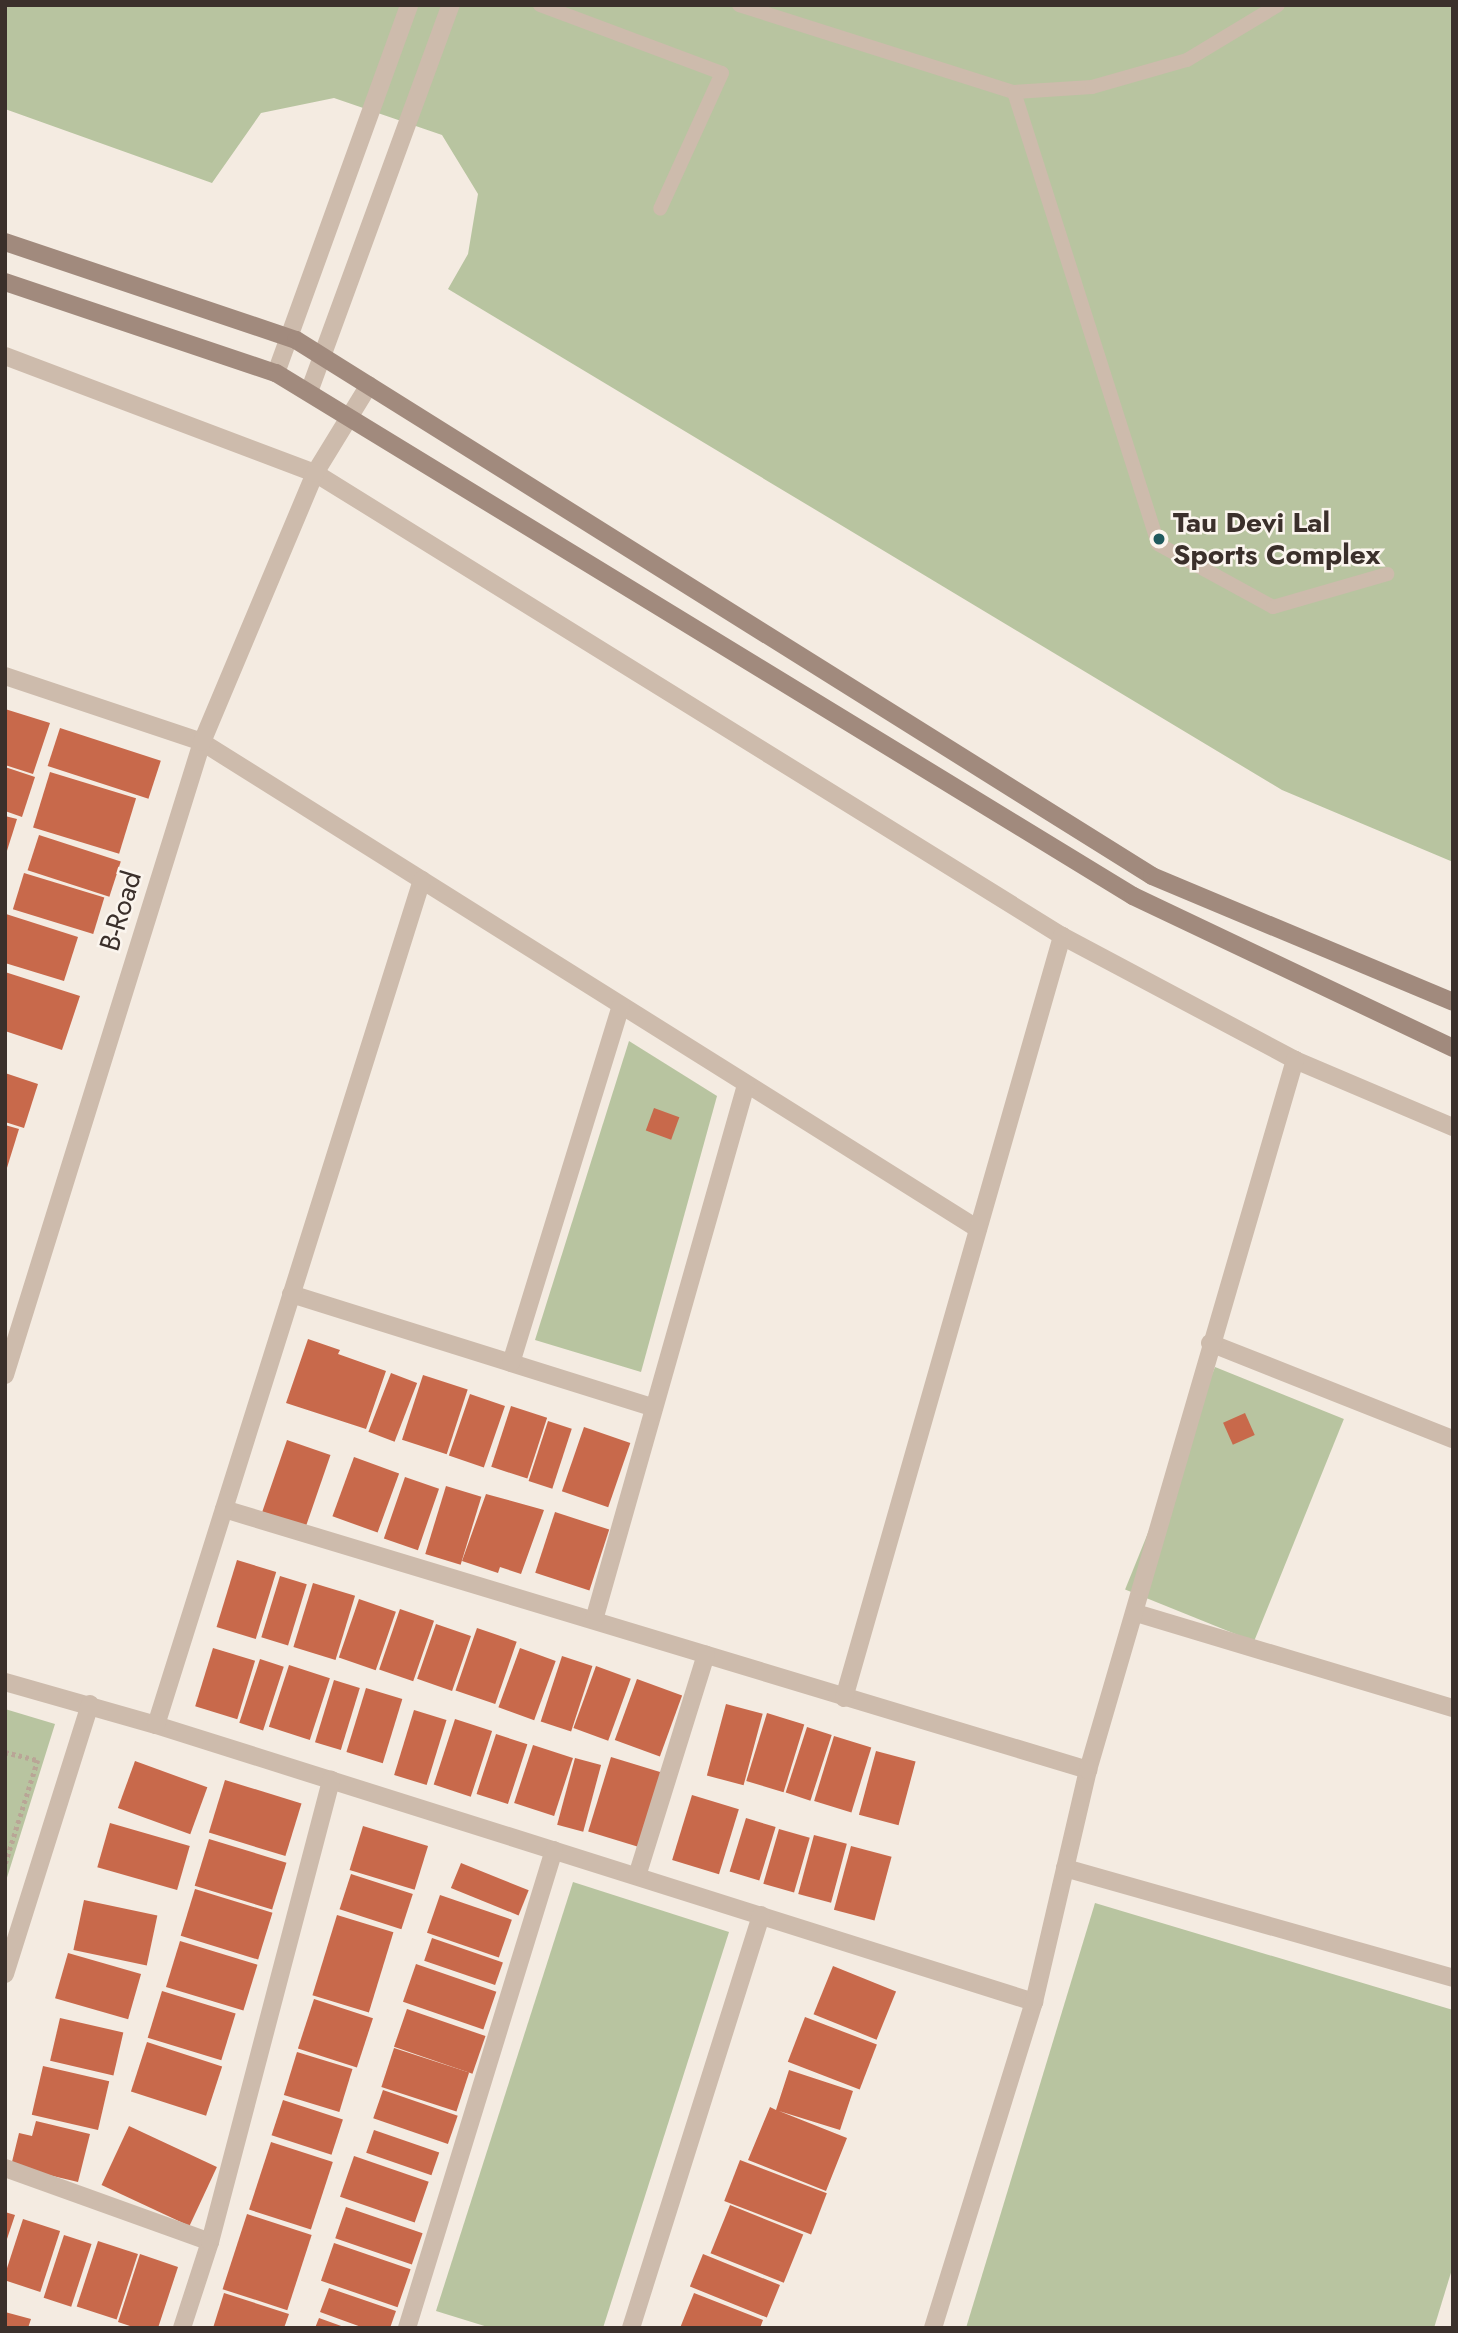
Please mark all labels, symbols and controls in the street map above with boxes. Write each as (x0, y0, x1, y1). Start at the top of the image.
place label: Tau Devi Lal Sports Complex (1173, 506, 1380, 572)
marker: Tau Devi Lal Sports Complex (1151, 531, 1167, 547)
street label: B-Road (93, 867, 149, 955)

